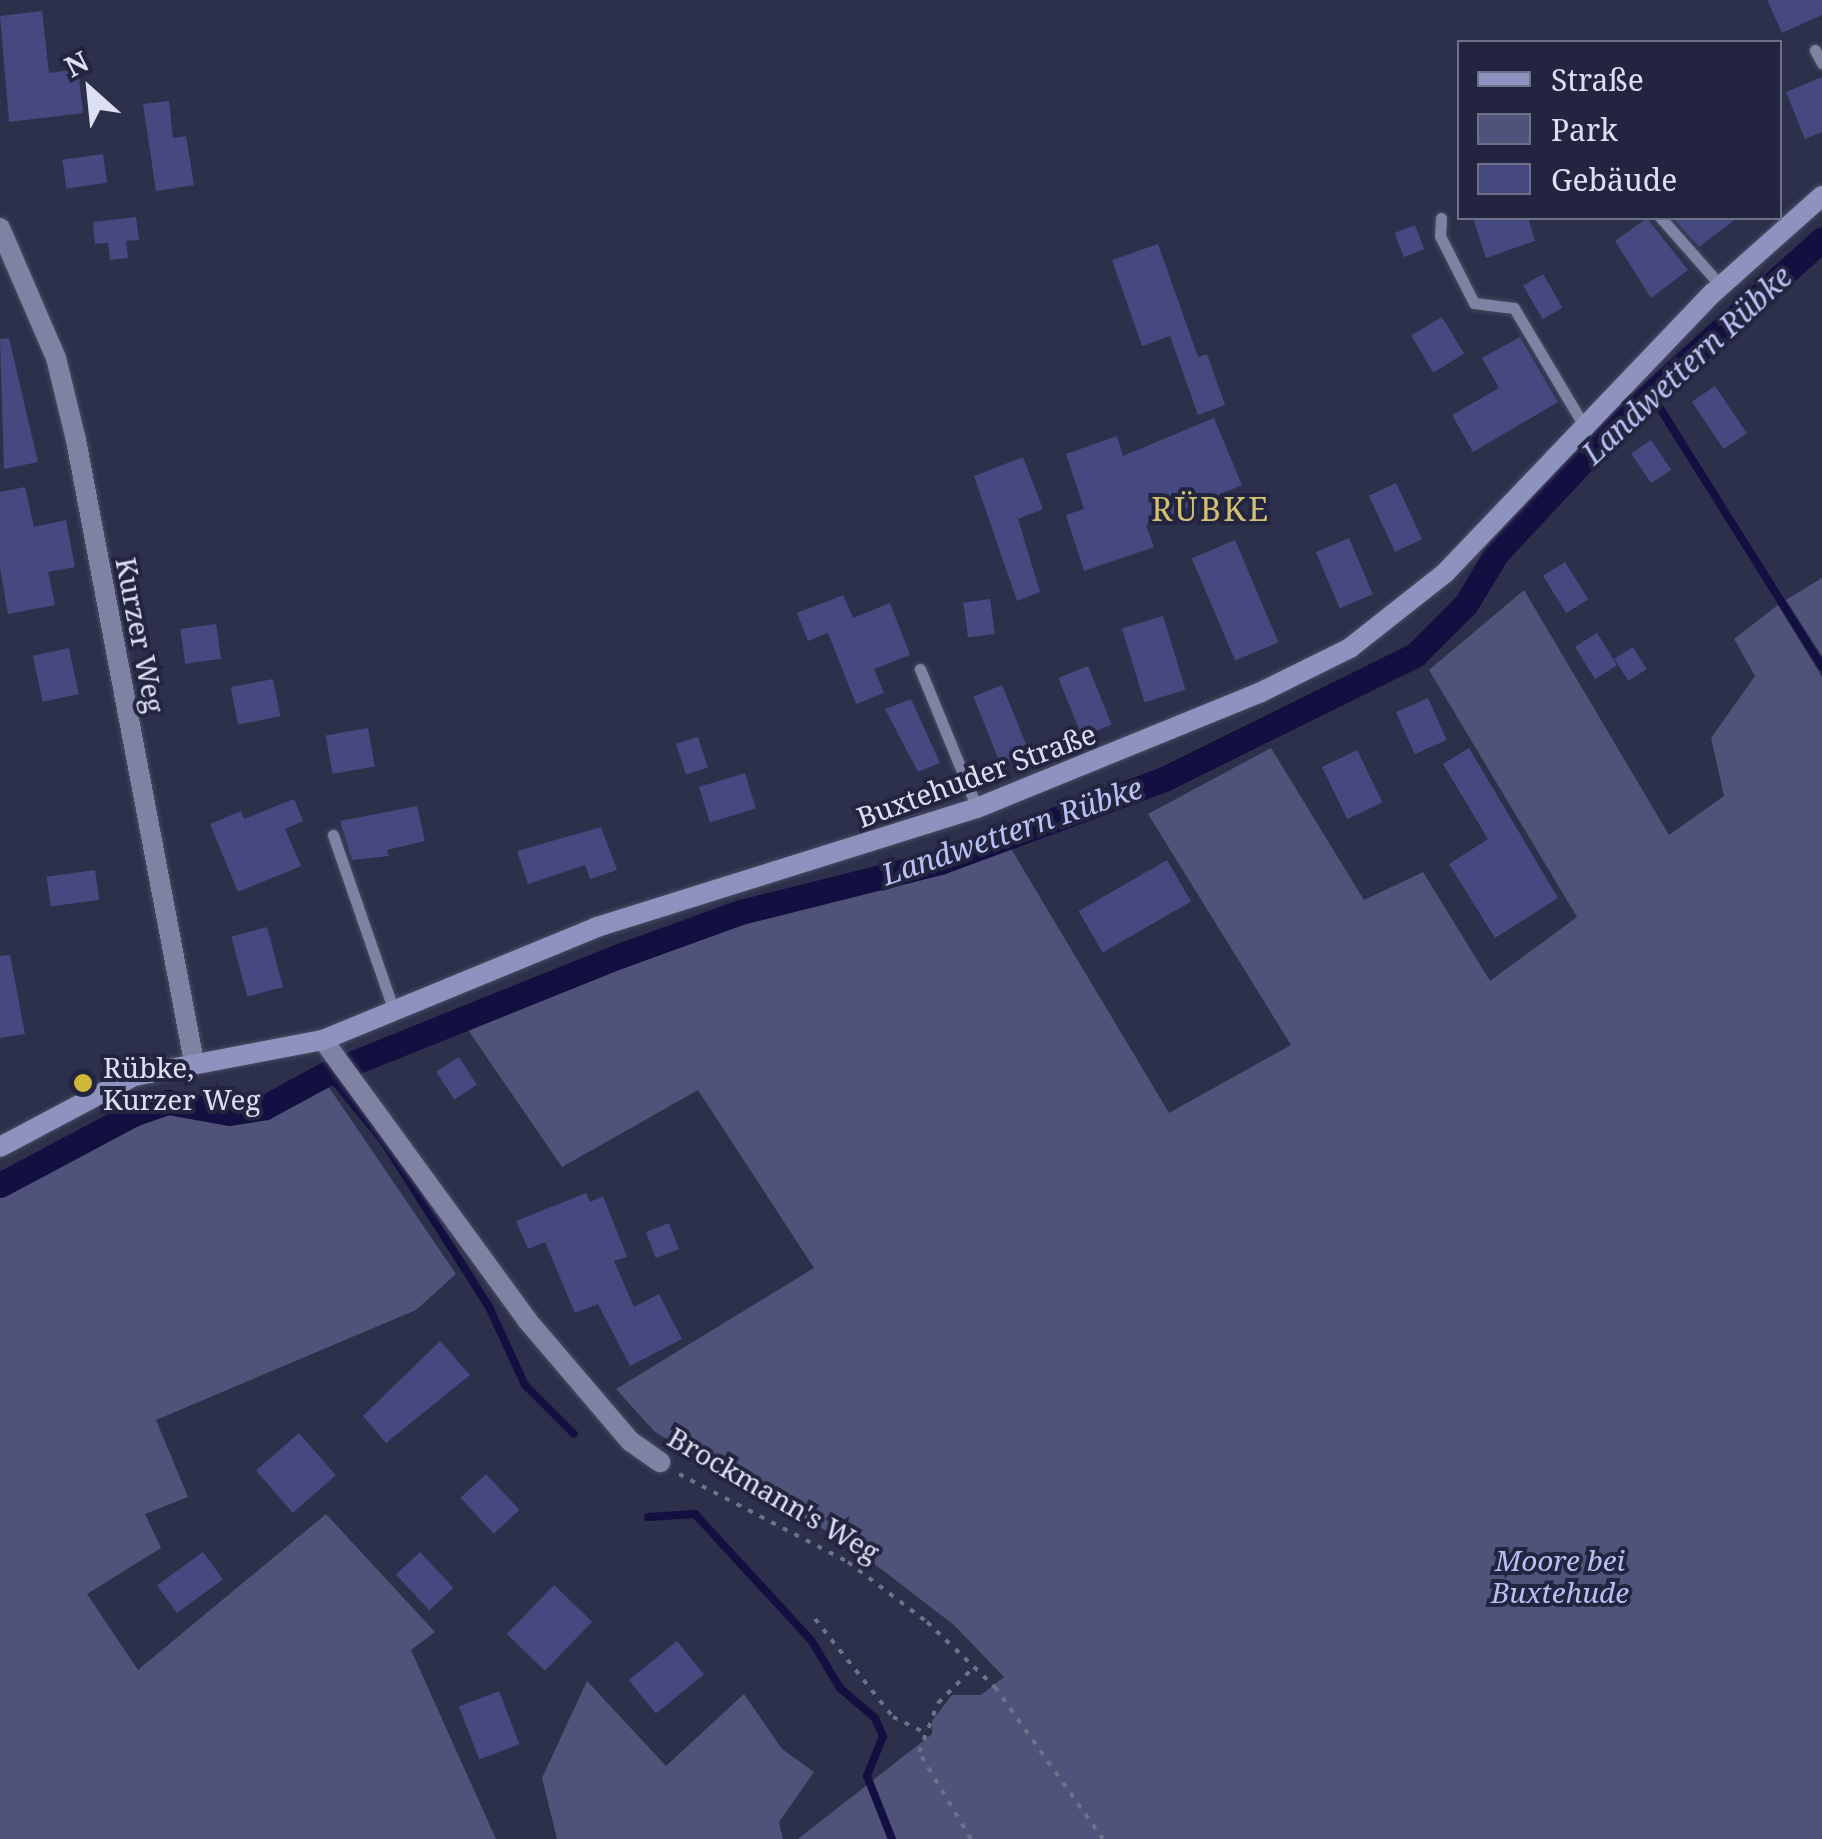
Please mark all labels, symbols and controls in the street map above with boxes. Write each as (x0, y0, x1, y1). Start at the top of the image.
north arrow (40, 40, 140, 140)
legend (1457, 40, 1782, 220)
text: N (58, 41, 95, 85)
text: Straße (1551, 59, 1644, 100)
text: Park (1551, 109, 1618, 150)
text: Gebäude (1551, 159, 1677, 200)
water label: Landwettern Rübke (1575, 259, 1799, 471)
district label: RÜBKE (1151, 490, 1271, 528)
street label: Kurzer Weg (109, 555, 173, 715)
street label: Buxtehuder Straße (852, 716, 1100, 834)
water label: Landwettern Rübke (877, 769, 1147, 893)
place label: Rübke, Kurzer Weg (103, 1050, 260, 1116)
marker: Rübke, Kurzer Weg (72, 1072, 94, 1094)
street label: Brockmann's Weg (662, 1420, 886, 1568)
park label: Moore bei Buxtehude (1491, 1543, 1629, 1609)

